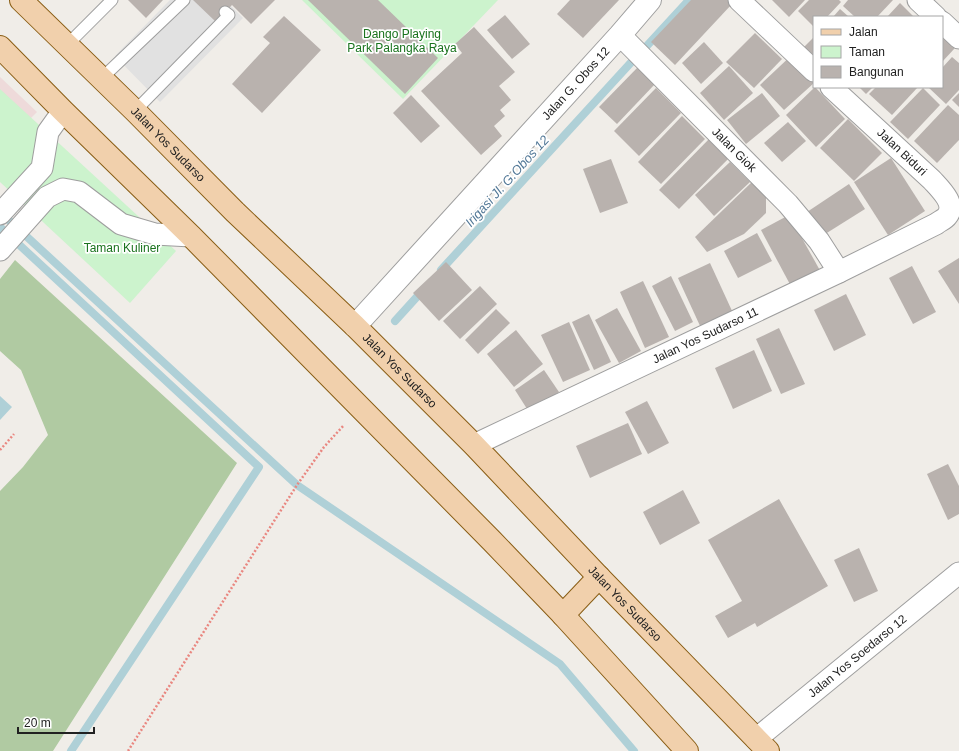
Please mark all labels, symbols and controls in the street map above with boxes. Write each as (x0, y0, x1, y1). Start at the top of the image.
legend (813, 16, 943, 88)
text: Jalan (849, 25, 878, 39)
park label: Dango Playing Park Palangka Raya (347, 27, 457, 55)
street label: Jalan G. Obos 12 (539, 44, 613, 123)
text: Taman (849, 45, 885, 59)
text: Bangunan (849, 65, 904, 79)
street label: Jalan Yos Sudarso (128, 104, 208, 185)
street label: Jalan Giok (709, 125, 760, 176)
street label: Jalan Biduri (874, 125, 930, 179)
water label: Irigasi Jl. G.Obos 12 (462, 132, 552, 230)
park label: Taman Kuliner (84, 241, 160, 255)
street label: Jalan Yos Sudarso 11 (650, 304, 761, 366)
street label: Jalan Yos Sudarso (360, 331, 440, 411)
street label: Jalan Yos Sudarso (585, 563, 665, 644)
street label: Jalan Yos Soedarso 12 (805, 612, 910, 700)
scale bar (18, 709, 94, 735)
text: 20 m (24, 716, 51, 730)

